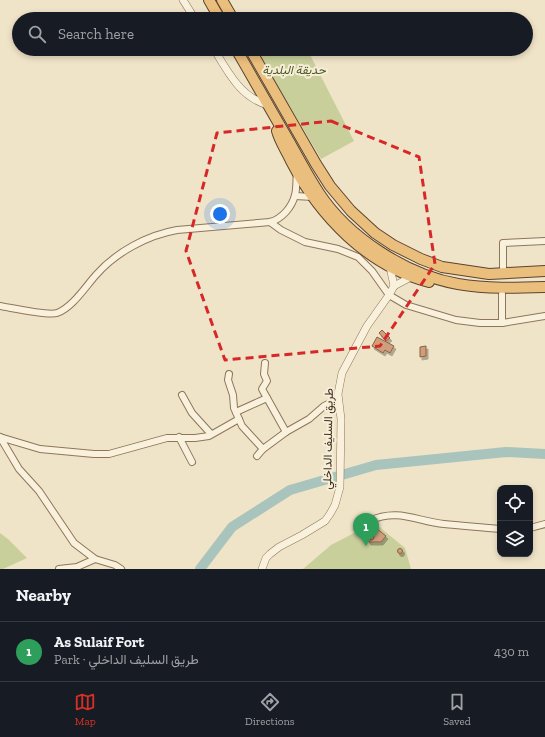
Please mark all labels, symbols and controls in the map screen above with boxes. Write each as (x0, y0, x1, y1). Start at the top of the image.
search box (12, 12, 533, 56)
icon: search (26, 23, 48, 45)
text: Search here (58, 25, 134, 43)
park label: حديقة البلدية (262, 63, 327, 77)
your location (210, 204, 230, 224)
street label: طريق السليف الداخلي (320, 388, 339, 490)
map controls (497, 485, 533, 557)
button: locate (497, 485, 533, 521)
pin: 1 (353, 513, 379, 546)
button: layers (497, 521, 533, 557)
text: Nearby (16, 585, 71, 605)
text: As Sulaif Fort (54, 633, 144, 651)
text: 1 (26, 644, 32, 659)
text: 430 m (494, 644, 529, 659)
text: Park · طريق السليف الداخلي (54, 652, 199, 667)
tab: Map (74, 691, 96, 728)
tab: Directions (245, 691, 295, 728)
tab: Saved (443, 691, 471, 728)

